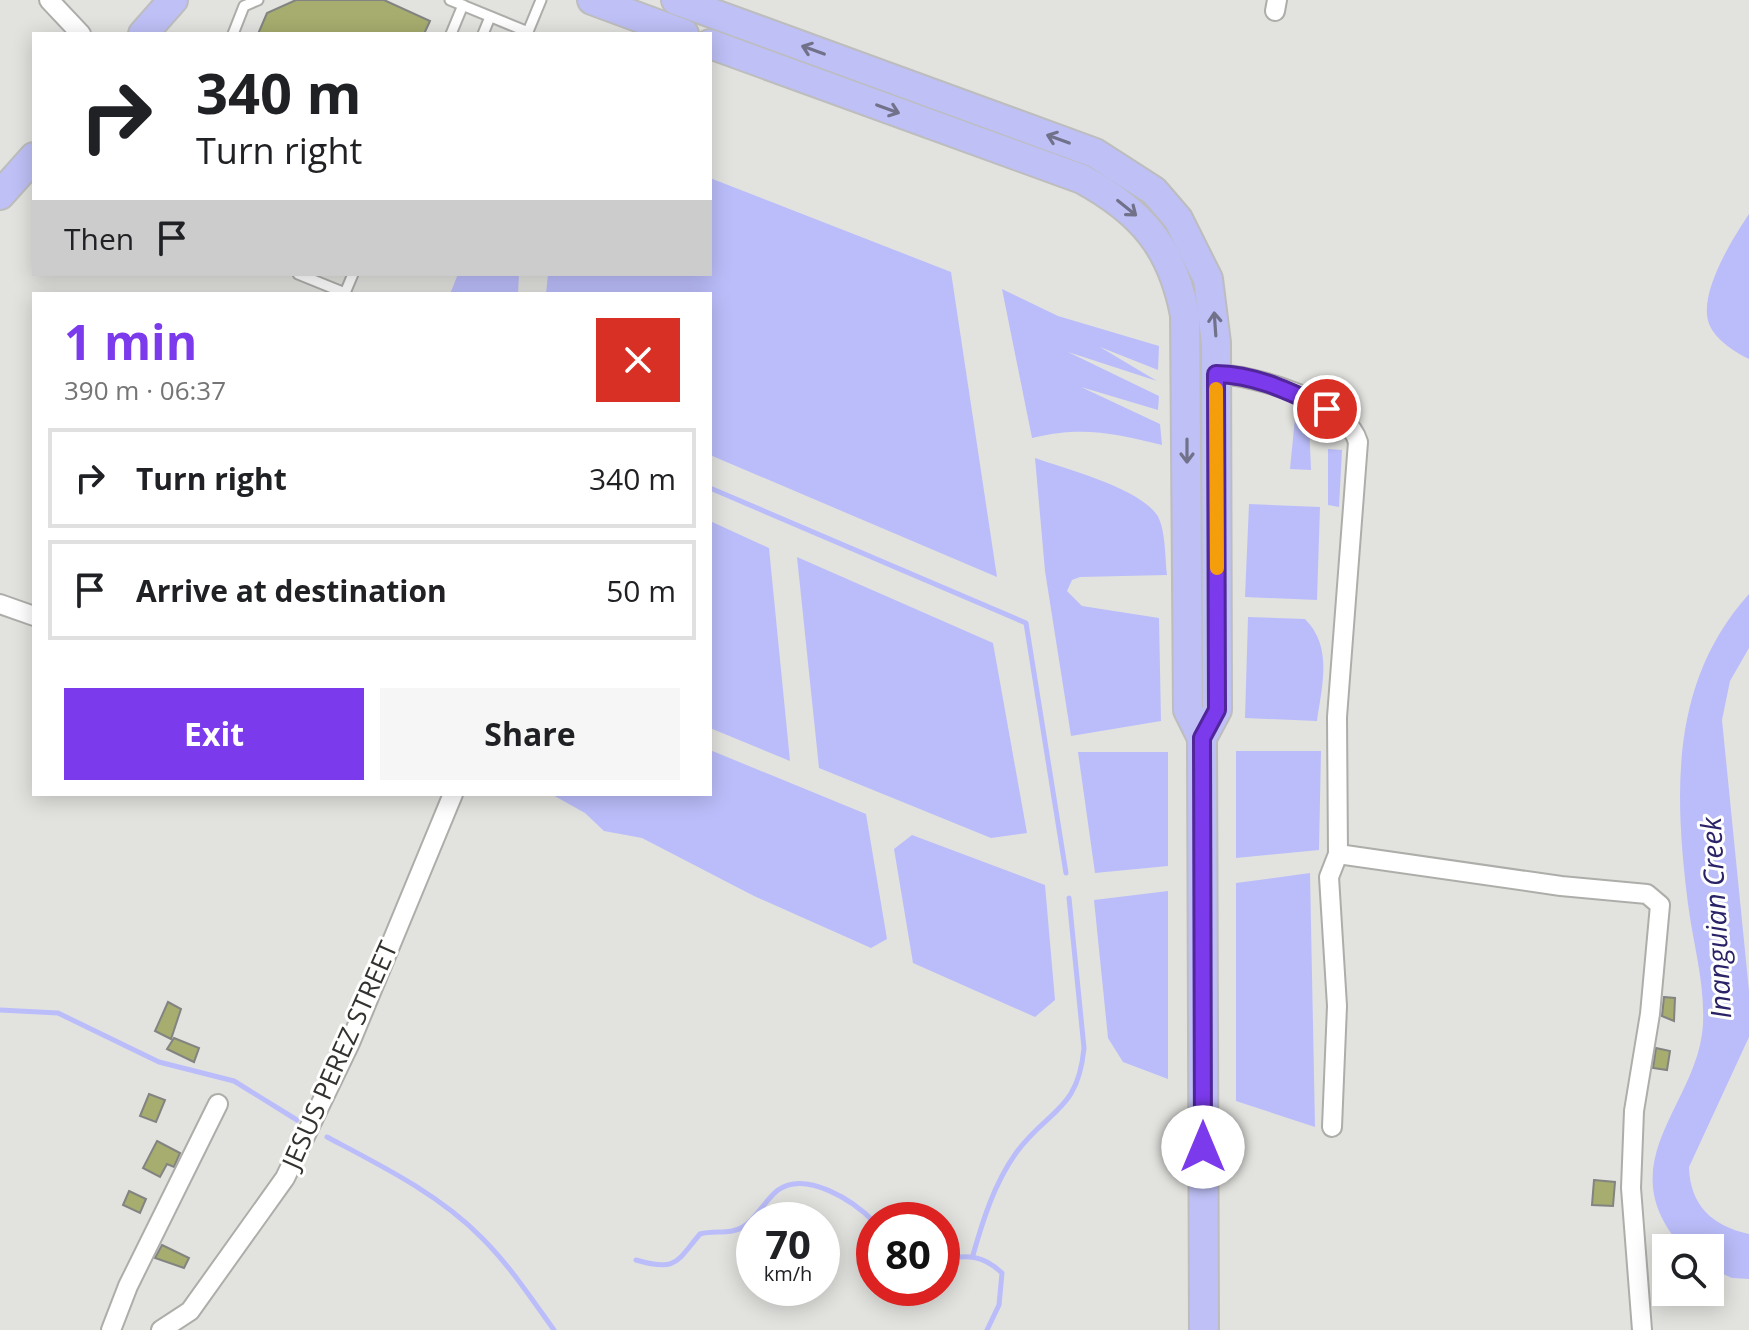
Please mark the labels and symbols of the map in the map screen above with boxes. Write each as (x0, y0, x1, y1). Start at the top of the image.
one-way arrow (801, 42, 826, 57)
one-way arrow (876, 103, 900, 117)
one-way arrow (1046, 131, 1071, 145)
one-way arrow (1117, 199, 1137, 217)
one-way arrow (1207, 311, 1222, 338)
pin (1293, 375, 1361, 443)
one-way arrow (1179, 437, 1195, 464)
water label: Inanguian Creek (1691, 815, 1739, 1020)
street label: JESUS PEREZ STREET (271, 934, 406, 1177)
position arrow (1161, 1105, 1245, 1189)
speed limit sign: 80 (856, 1202, 960, 1306)

